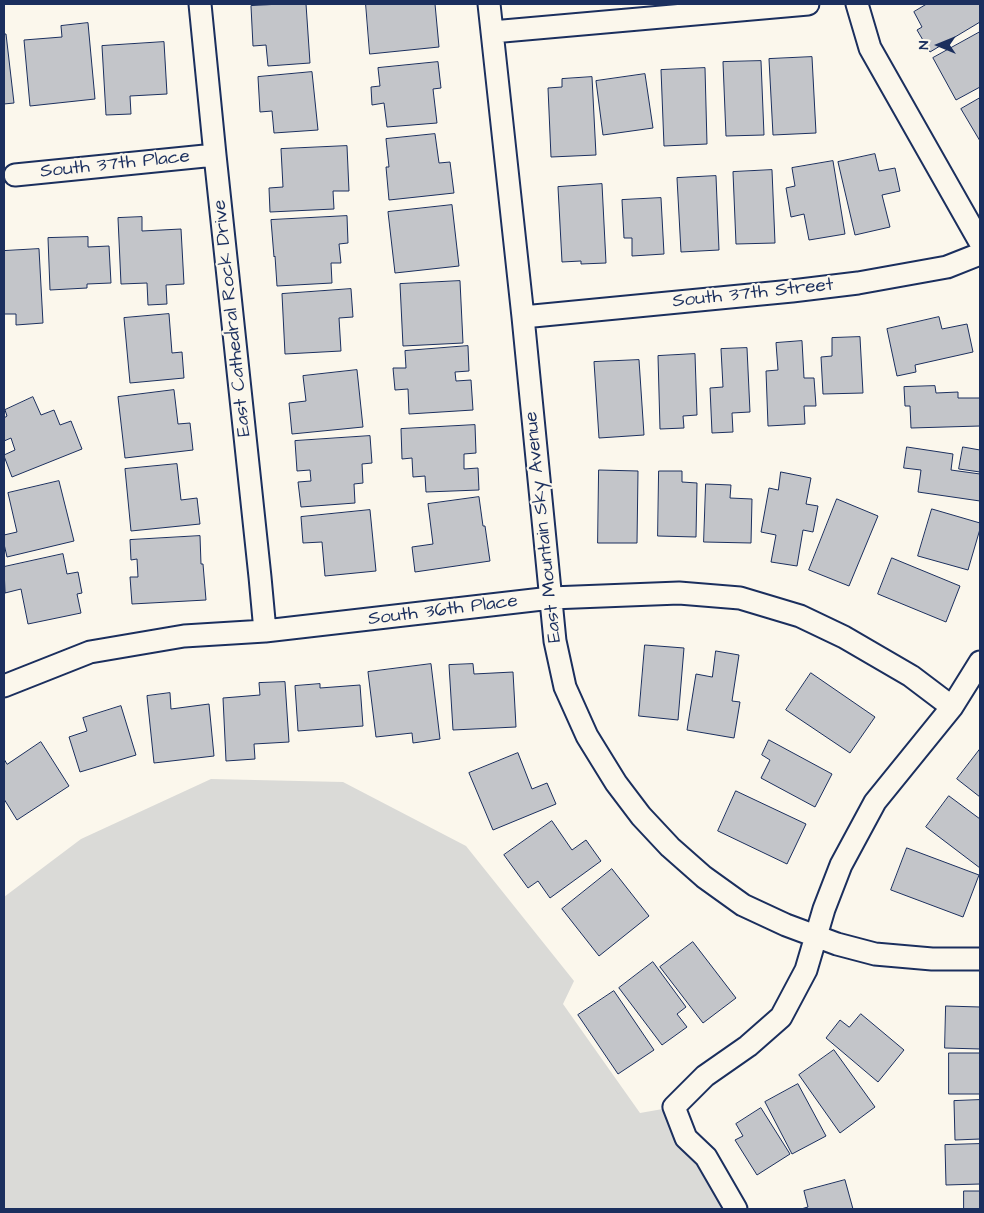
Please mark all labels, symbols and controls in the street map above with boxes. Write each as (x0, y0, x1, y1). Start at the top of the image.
north arrow (914, 20, 964, 70)
text: N (914, 41, 934, 49)
street label: South 37th Place (39, 146, 191, 184)
street label: East Cathedral Rock Drive (209, 198, 257, 438)
street label: South 37th Street (671, 274, 835, 314)
street label: East Mountain Sky Avenue (521, 410, 567, 644)
street label: South 36th Place (367, 591, 519, 631)

